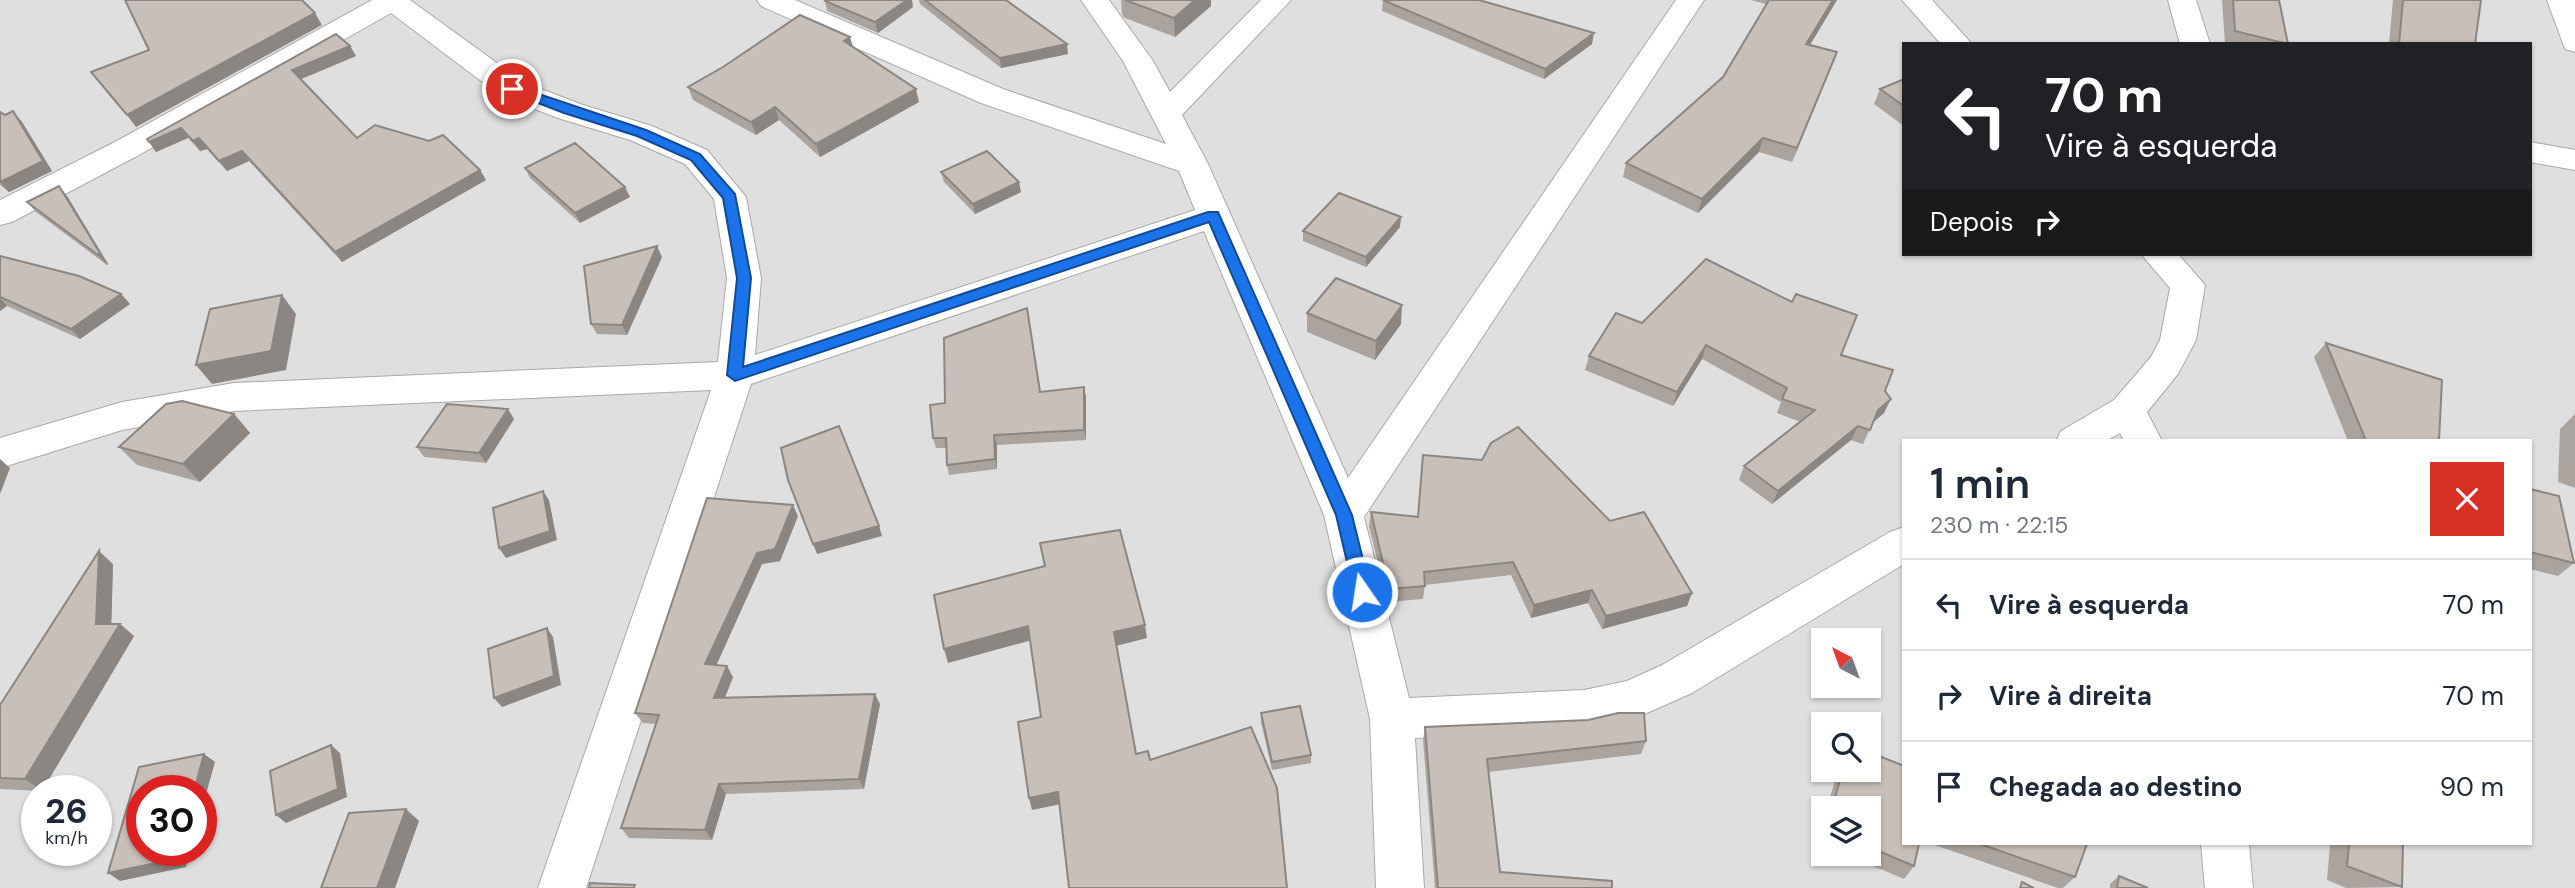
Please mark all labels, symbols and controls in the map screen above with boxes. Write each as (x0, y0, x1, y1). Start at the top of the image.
pin (482, 59, 542, 119)
text: 70 m (2045, 63, 2163, 127)
icon: arrive (493, 70, 531, 108)
icon: left (1930, 70, 2021, 161)
text: Vire à esquerda (2045, 125, 2277, 167)
icon: right (2028, 203, 2066, 241)
text: Depois (1930, 205, 2014, 239)
text: 1 min (1930, 456, 2030, 511)
button: close (2430, 462, 2504, 536)
text: 230 m · 22:15 (1930, 510, 2068, 540)
position arrow (1325, 555, 1399, 629)
icon: left (1930, 586, 1968, 624)
text: Vire à esquerda (1989, 588, 2189, 622)
text: 70 m (2443, 588, 2504, 622)
north arrow (1811, 628, 1881, 698)
map controls (1811, 628, 1881, 866)
icon: right (1930, 677, 1968, 715)
text: Vire à direita (1989, 679, 2152, 713)
text: 70 m (2443, 679, 2504, 713)
button: search (1811, 712, 1881, 782)
icon: arrive (1930, 768, 1968, 806)
text: Chegada ao destino (1989, 770, 2242, 804)
text: 90 m (2440, 770, 2504, 804)
speed limit sign: 30 (126, 775, 217, 866)
text: 26 (45, 788, 88, 834)
button: layers (1811, 796, 1881, 866)
text: km/h (45, 826, 88, 850)

